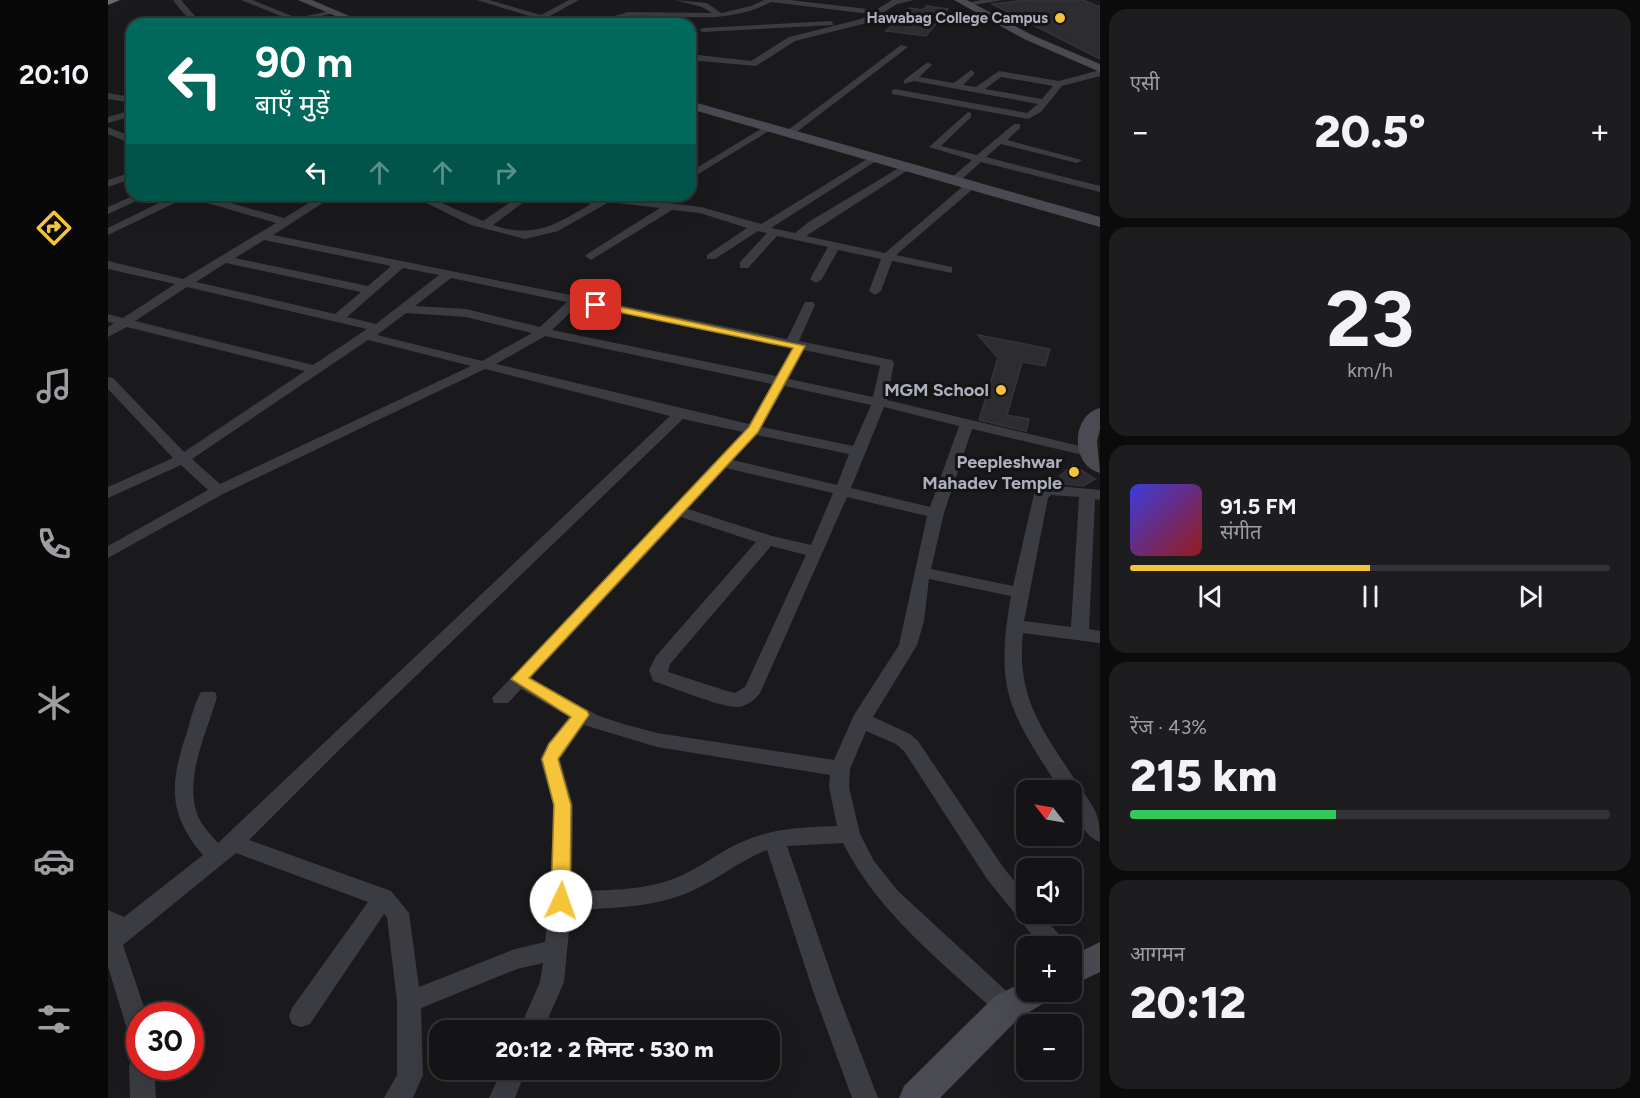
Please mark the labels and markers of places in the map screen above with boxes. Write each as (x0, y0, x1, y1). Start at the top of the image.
place label: Hawabag College Campus (867, 9, 1048, 27)
marker: Hawabag College Campus (1053, 11, 1067, 25)
pin (570, 279, 621, 330)
place label: MGM School (884, 379, 989, 401)
marker: MGM School (994, 383, 1008, 397)
place label: Peepleshwar Mahadev Temple (922, 451, 1062, 494)
marker: Peepleshwar Mahadev Temple (1067, 465, 1081, 479)

